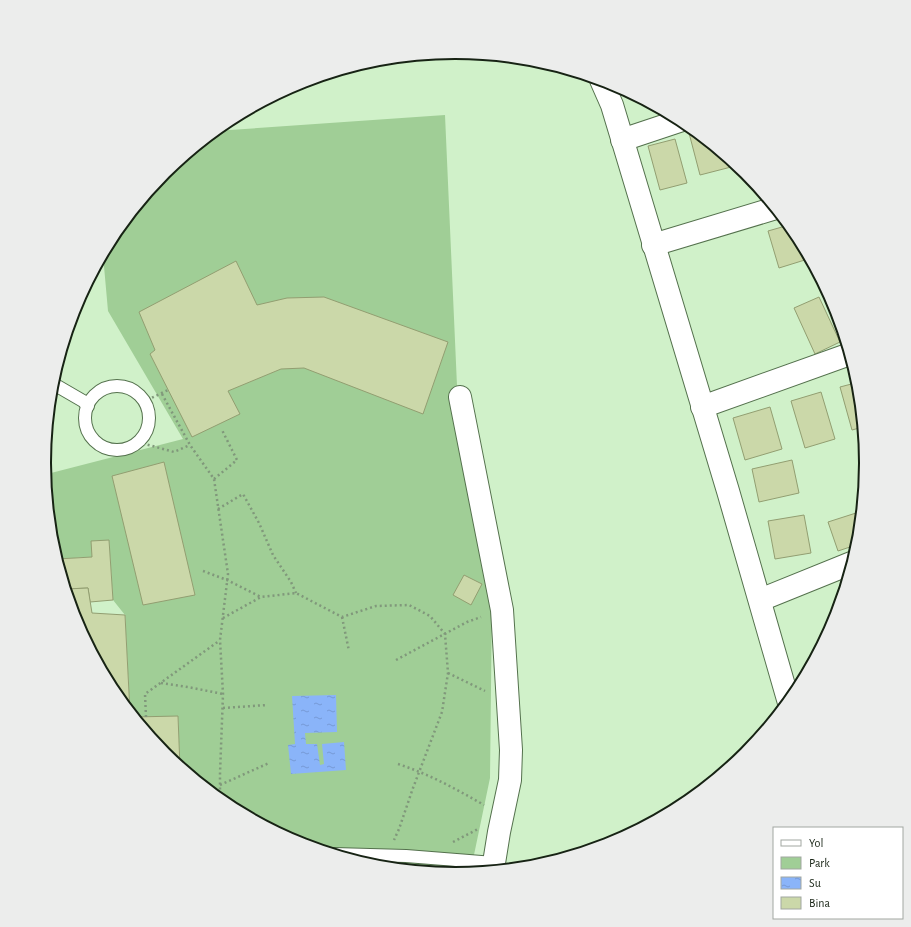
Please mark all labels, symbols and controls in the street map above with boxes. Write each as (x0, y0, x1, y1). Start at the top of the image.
legend (773, 827, 903, 919)
text: Yol (809, 837, 823, 849)
text: Park (809, 857, 830, 869)
text: Su (809, 877, 821, 889)
text: Bina (809, 897, 831, 909)

